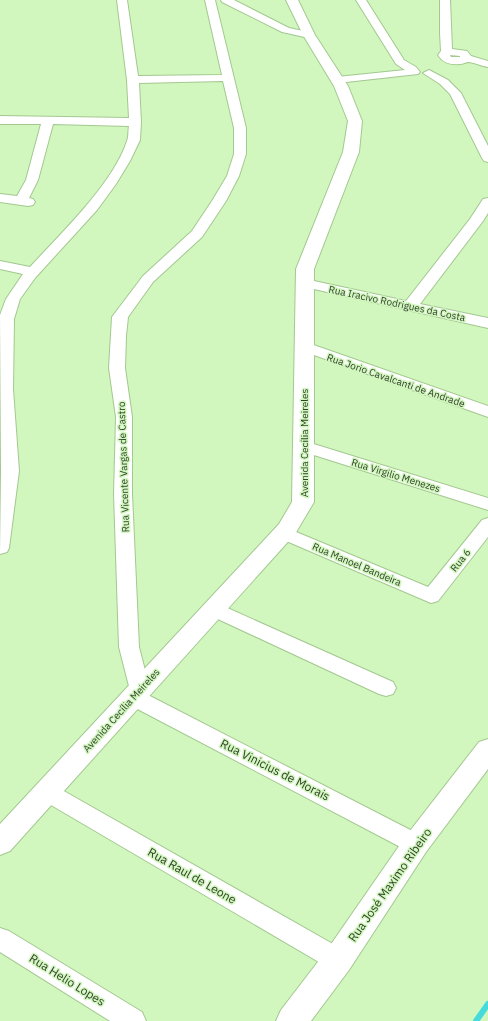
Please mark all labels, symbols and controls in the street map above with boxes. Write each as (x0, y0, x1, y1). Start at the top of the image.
street label: Rua Iracivo Rodrigues da Costa (327, 283, 467, 324)
street label: Rua Jorio Cavalcanti de Andrade (325, 351, 467, 410)
street label: Avenida Cecília Meireles (298, 389, 311, 497)
street label: Rua Vicente Vargas de Castro (115, 401, 132, 533)
street label: Rua Virgilio Menezes (350, 456, 442, 495)
street label: Rua Manoel Bandeira (310, 540, 404, 589)
street label: Rua 6 (447, 546, 473, 574)
street label: Avenida Cecília Meireles (80, 666, 163, 755)
street label: Rua Vinicius de Morais (218, 735, 333, 804)
street label: Rua José Maximo Ribeiro (345, 825, 435, 944)
street label: Rua Raul de Leone (145, 844, 239, 907)
street label: Rua Helio Lopes (27, 950, 108, 1009)

